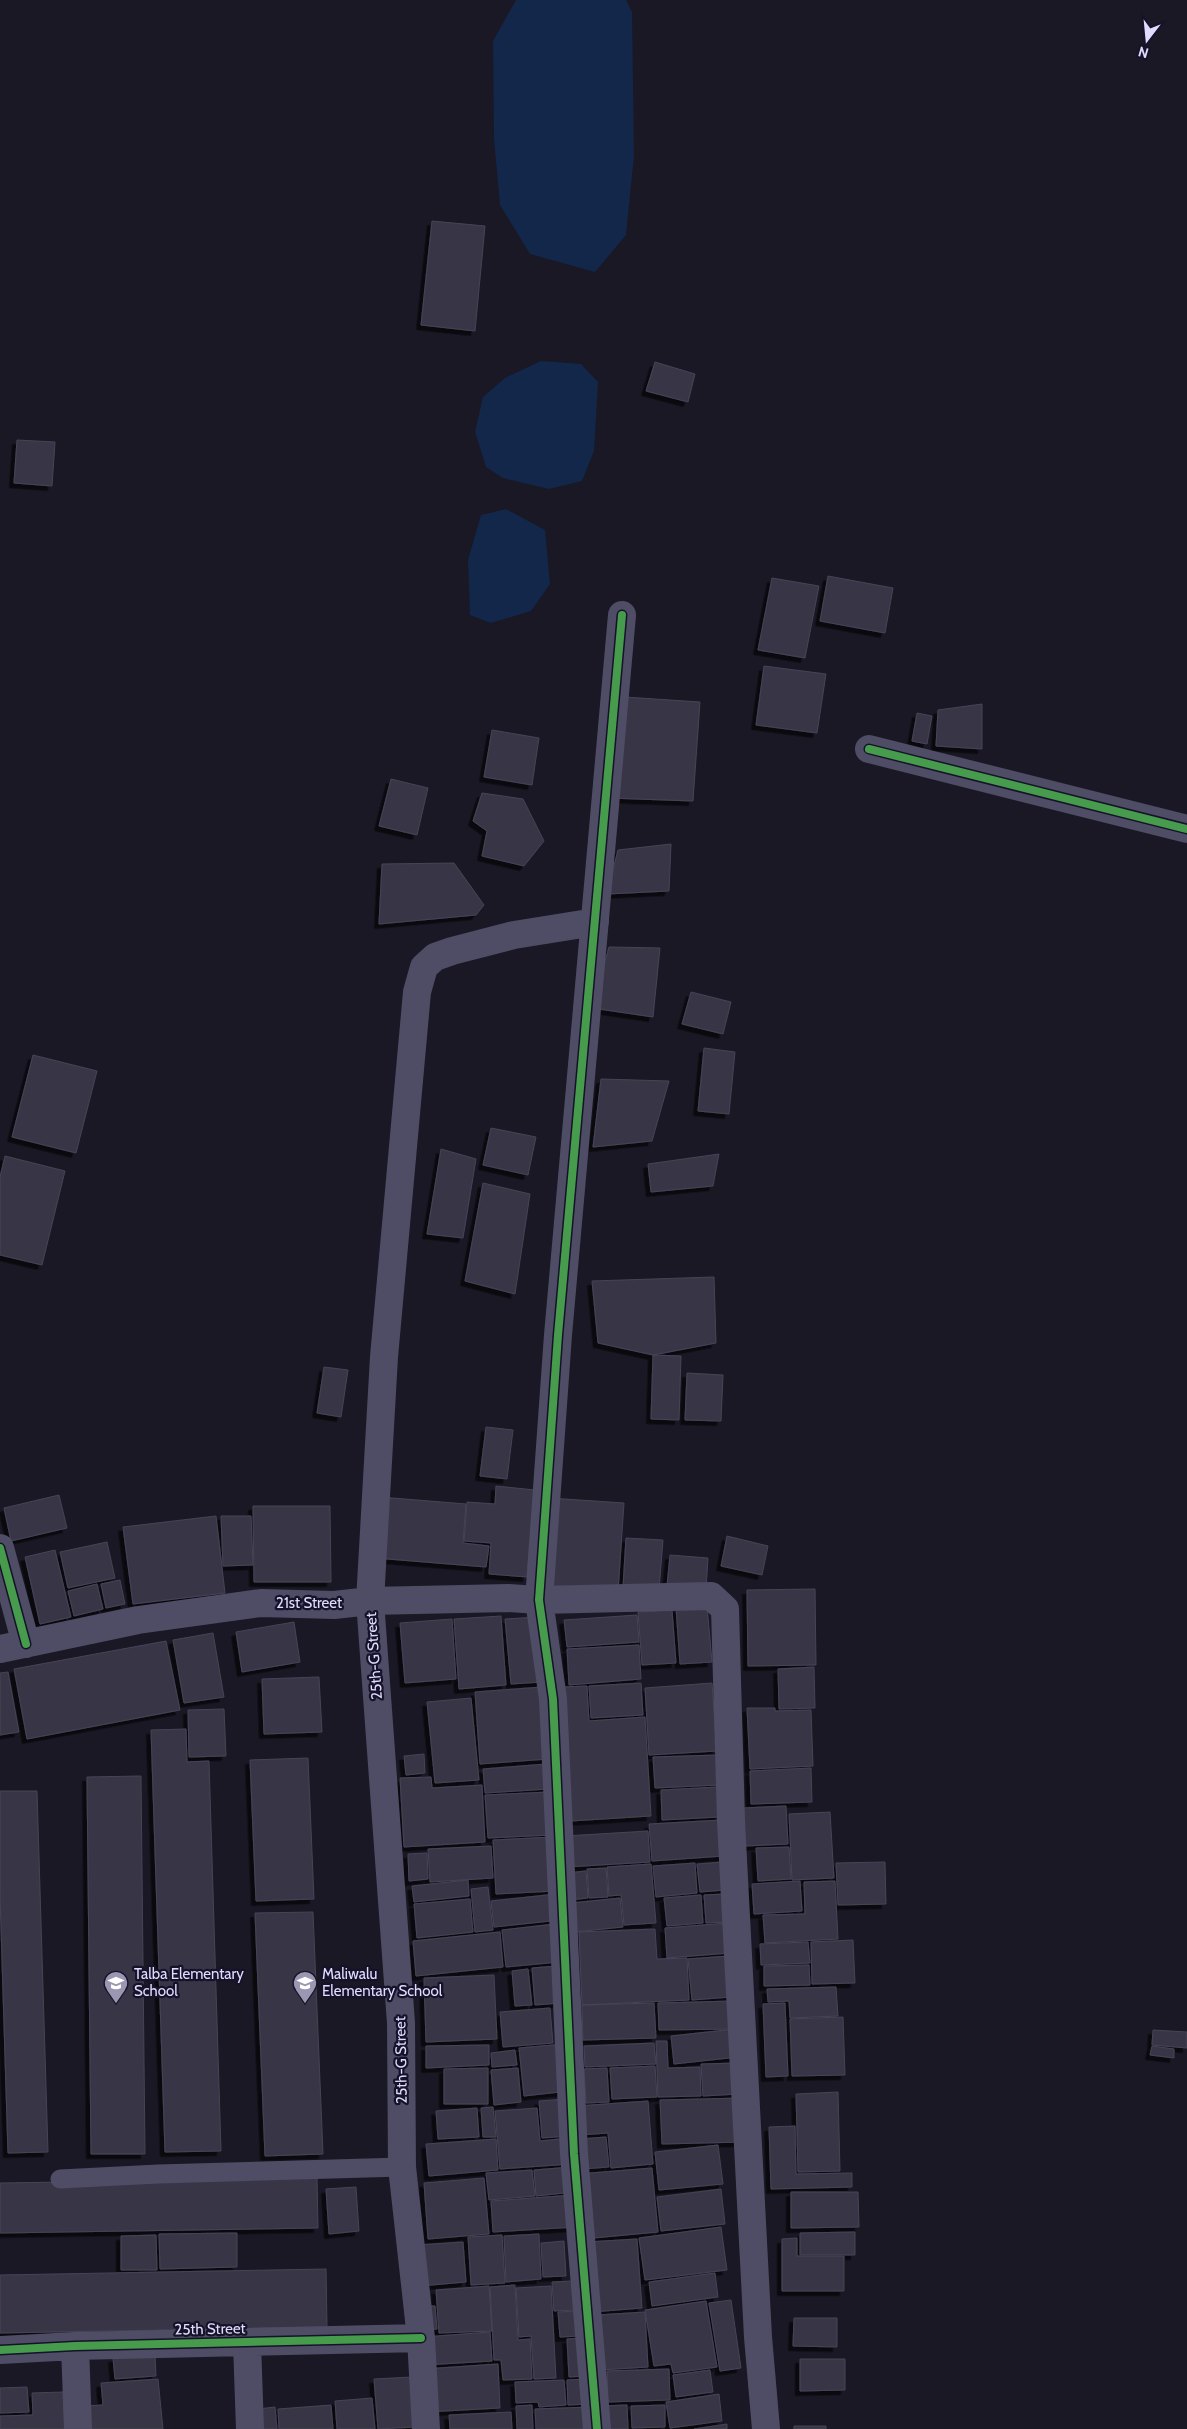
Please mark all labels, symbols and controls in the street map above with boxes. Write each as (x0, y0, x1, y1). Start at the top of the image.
north arrow (1122, 15, 1172, 65)
text: N (1136, 42, 1151, 63)
street label: 21st Street (276, 1594, 342, 1612)
street label: 25th-G Street (362, 1612, 386, 1700)
place label: Talba Elementary School (134, 1965, 244, 2000)
place label: Maliwalu Elementary School (322, 1965, 443, 2000)
school or university icon: Talba Elementary School (103, 1970, 129, 2004)
school or university icon: Maliwalu Elementary School (292, 1970, 318, 2004)
street label: 25th-G Street (391, 2016, 411, 2104)
street label: 25th Street (174, 2319, 246, 2339)

